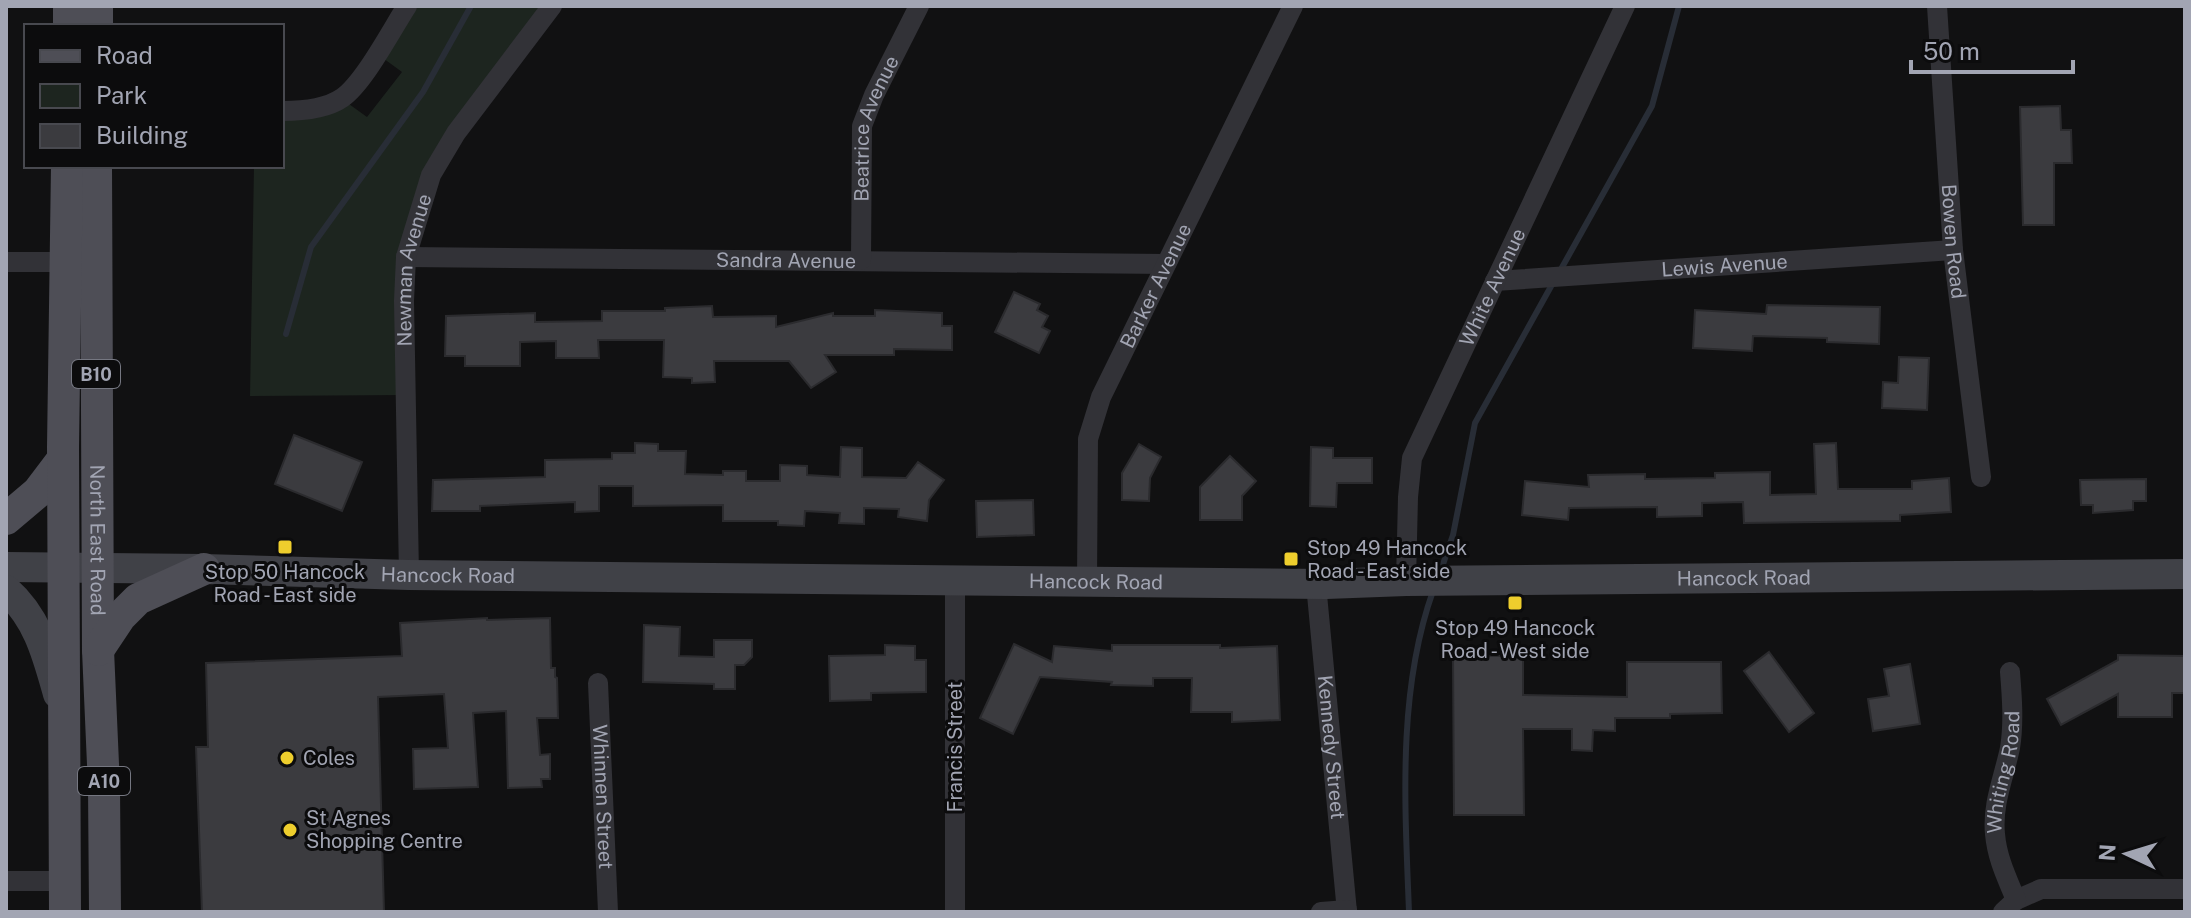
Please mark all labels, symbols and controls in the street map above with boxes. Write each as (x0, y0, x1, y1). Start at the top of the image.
legend (24, 24, 284, 168)
scale bar (1911, 24, 2073, 74)
text: 50 m (1923, 37, 1980, 65)
text: Road (96, 41, 153, 69)
street label: Beatrice Avenue (849, 52, 904, 202)
text: Park (96, 81, 147, 109)
text: Building (96, 121, 188, 149)
street label: Bowen Road (1937, 183, 1971, 300)
street label: Newman Avenue (392, 191, 437, 347)
street label: Barker Avenue (1115, 219, 1196, 352)
street label: White Avenue (1454, 224, 1531, 350)
street label: Sandra Avenue (716, 248, 856, 273)
street label: Lewis Avenue (1661, 249, 1788, 282)
road number: B10 (72, 360, 120, 388)
street label: North East Road (85, 464, 110, 616)
place label: Stop 49 Hancock Road - East side (1307, 536, 1467, 583)
marker: Stop 50 Hancock Road - East side (276, 538, 294, 556)
marker: Stop 49 Hancock Road - East side (1282, 550, 1300, 568)
place label: Stop 50 Hancock Road - East side (205, 560, 365, 607)
street label: Hancock Road (380, 562, 515, 588)
street label: Hancock Road (1677, 565, 1811, 591)
street label: Hancock Road (1029, 569, 1163, 594)
marker: Stop 49 Hancock Road - West side (1506, 594, 1524, 612)
place label: Stop 49 Hancock Road - West side (1435, 616, 1595, 663)
street label: Kennedy Street (1313, 674, 1350, 820)
street label: Francis Street (943, 682, 967, 812)
street label: Whiting Road (1982, 711, 2024, 834)
street label: Whinnen Street (588, 724, 618, 870)
place label: Coles (303, 746, 355, 770)
marker: Coles (278, 749, 296, 767)
road number: A10 (78, 767, 130, 795)
place label: St Agnes Shopping Centre (306, 806, 463, 853)
north arrow (2087, 814, 2167, 894)
marker: St Agnes Shopping Centre (281, 821, 299, 839)
text: N (2093, 843, 2121, 862)

